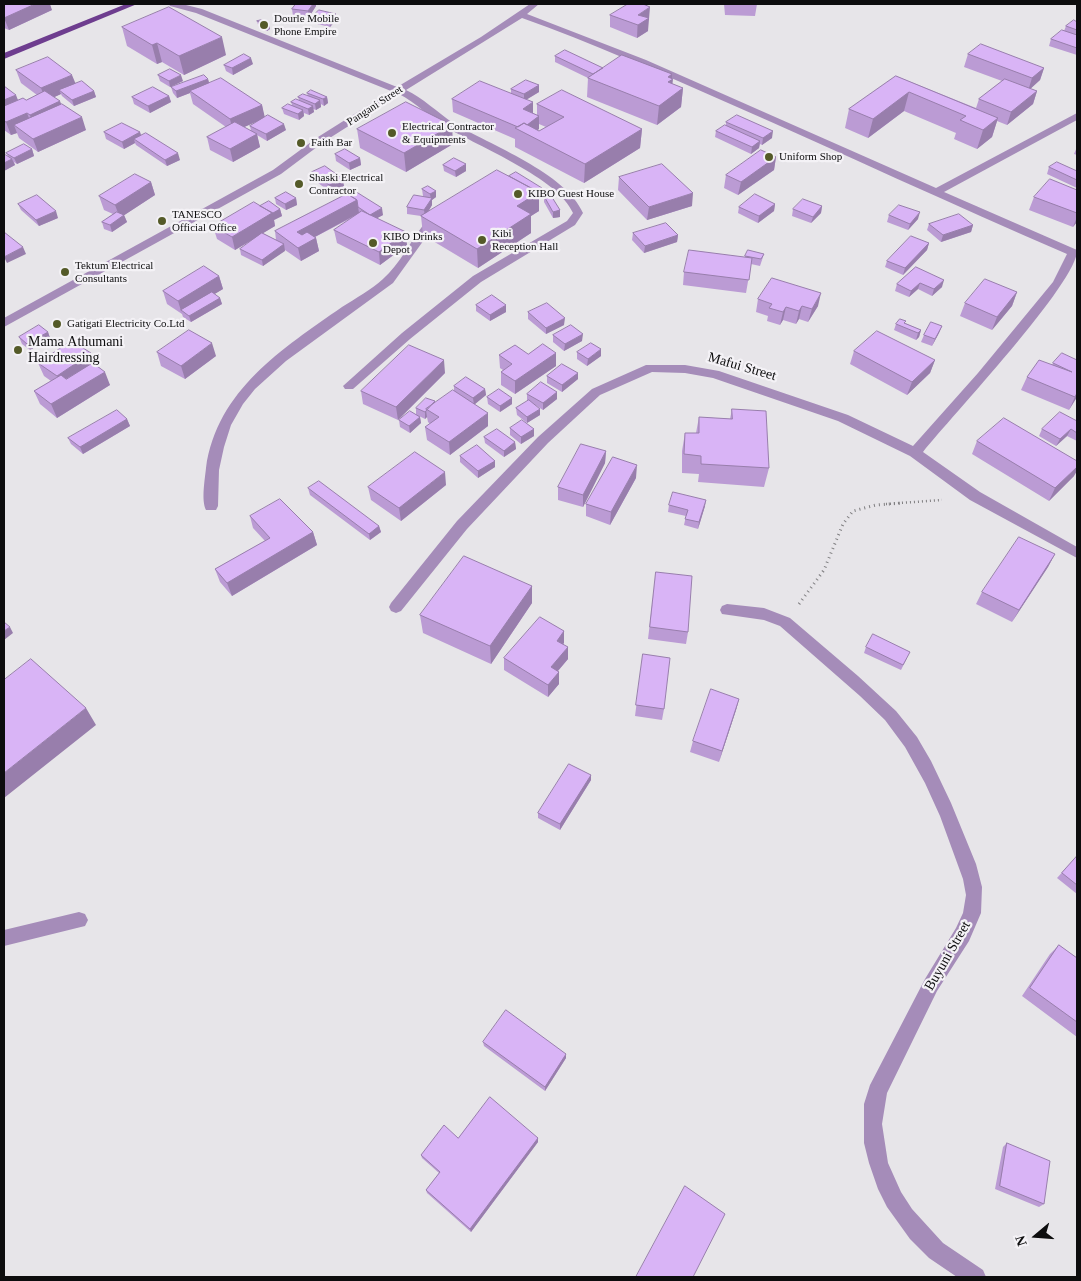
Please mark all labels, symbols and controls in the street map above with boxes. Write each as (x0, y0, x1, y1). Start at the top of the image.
place label: Dourle Mobile Phone Empire (274, 12, 339, 38)
marker: Dourle Mobile Phone Empire (258, 19, 270, 31)
street label: Pangani Street (345, 83, 405, 129)
place label: Electrical Contractor & Equipments (402, 120, 494, 146)
marker: Electrical Contractor & Equipments (386, 127, 398, 139)
place label: Faith Bar (311, 136, 352, 150)
marker: Faith Bar (295, 137, 307, 149)
place label: Uniform Shop (779, 150, 842, 164)
marker: Uniform Shop (763, 151, 775, 163)
place label: Shaski Electrical Contractor (309, 171, 383, 197)
marker: Shaski Electrical Contractor (293, 178, 305, 190)
place label: KIBO Guest House (528, 187, 614, 201)
marker: KIBO Guest House (512, 188, 524, 200)
place label: TANESCO Official Office (172, 208, 237, 234)
marker: TANESCO Official Office (156, 215, 168, 227)
place label: Kibi Reception Hall (492, 227, 558, 253)
place label: KIBO Drinks Depot (383, 230, 443, 256)
marker: Kibi Reception Hall (476, 234, 488, 246)
marker: KIBO Drinks Depot (367, 237, 379, 249)
place label: Tektum Electrical Consultants (75, 259, 153, 285)
marker: Tektum Electrical Consultants (59, 266, 71, 278)
place label: Gatigati Electricity Co.Ltd (67, 317, 185, 331)
marker: Gatigati Electricity Co.Ltd (51, 318, 63, 330)
place label: Mama Athumani Hairdressing (28, 334, 123, 367)
marker: Mama Athumani Hairdressing (12, 344, 24, 356)
street label: Mafui Street (706, 349, 778, 385)
street label: Buyuni Street (921, 918, 975, 994)
north arrow (1011, 1211, 1061, 1261)
text: N (1013, 1234, 1030, 1248)

